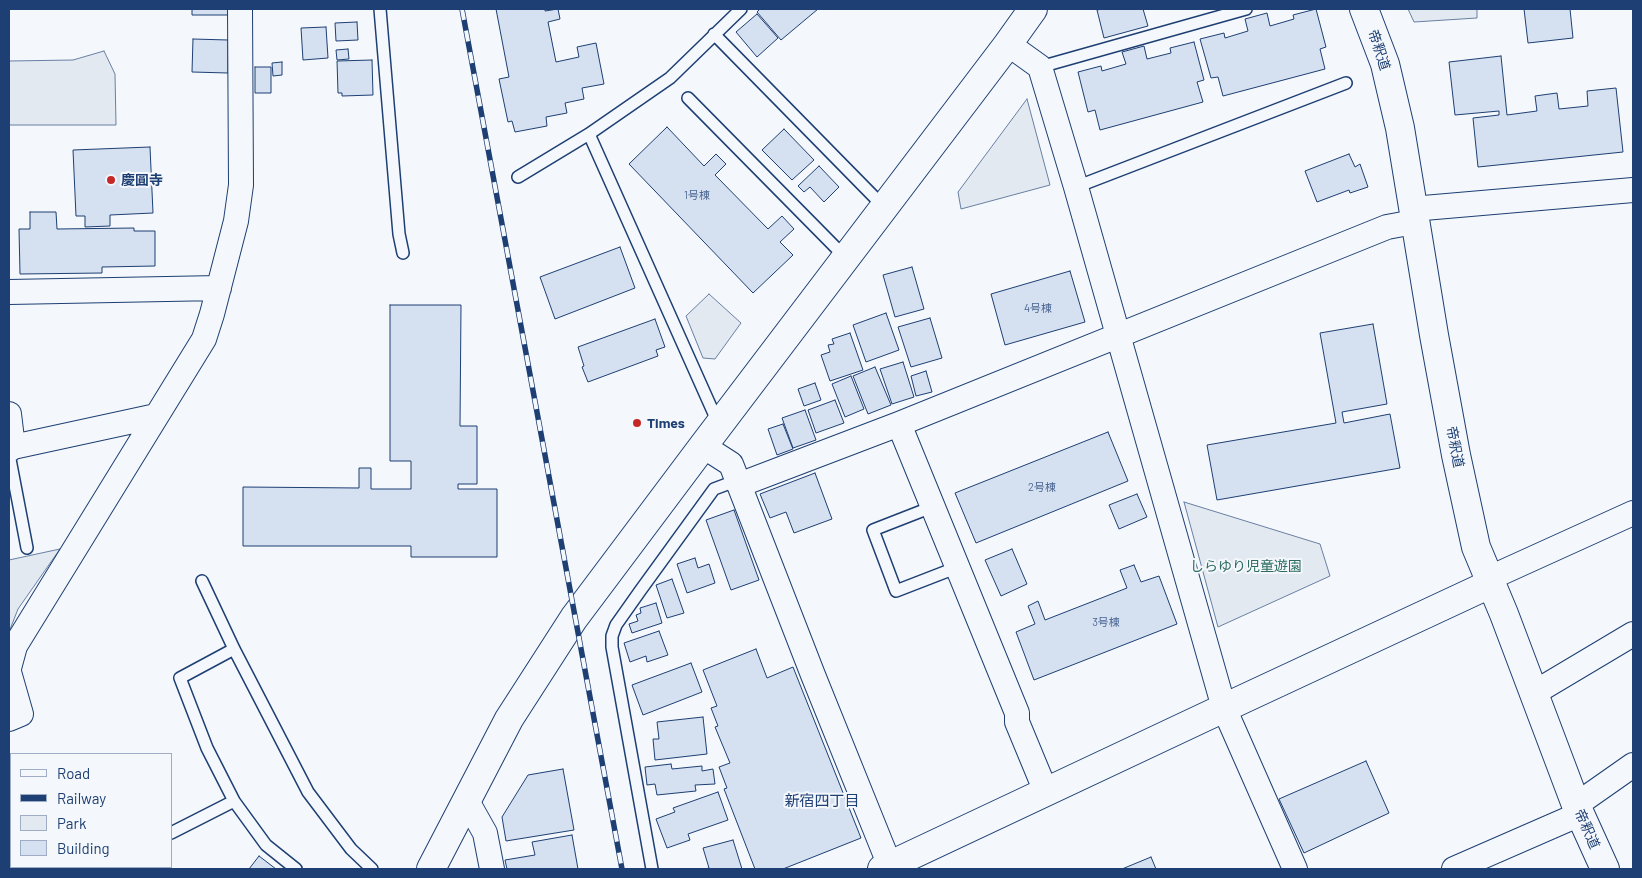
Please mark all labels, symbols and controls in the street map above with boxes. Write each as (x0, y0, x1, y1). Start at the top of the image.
street label: 帝釈道 (1365, 27, 1393, 73)
place label: 慶圓寺 (121, 172, 163, 188)
marker: 慶圓寺 (105, 174, 117, 186)
house number: 1号棟 (684, 188, 710, 202)
house number: 4号棟 (1024, 301, 1052, 315)
place label: Times (647, 415, 685, 431)
marker: Times (631, 417, 643, 429)
street label: 帝釈道 (1443, 425, 1467, 469)
house number: 2号棟 (1028, 480, 1056, 494)
park label: しらゆり児童遊園 (1190, 558, 1302, 574)
house number: 3号棟 (1092, 615, 1120, 629)
legend (10, 753, 172, 868)
text: Road (57, 764, 90, 782)
text: Railway (57, 789, 106, 807)
district label: 新宿四丁目 (785, 792, 859, 810)
street label: 帝釈道 (1571, 806, 1603, 852)
text: Park (57, 814, 86, 832)
text: Building (57, 839, 110, 857)

